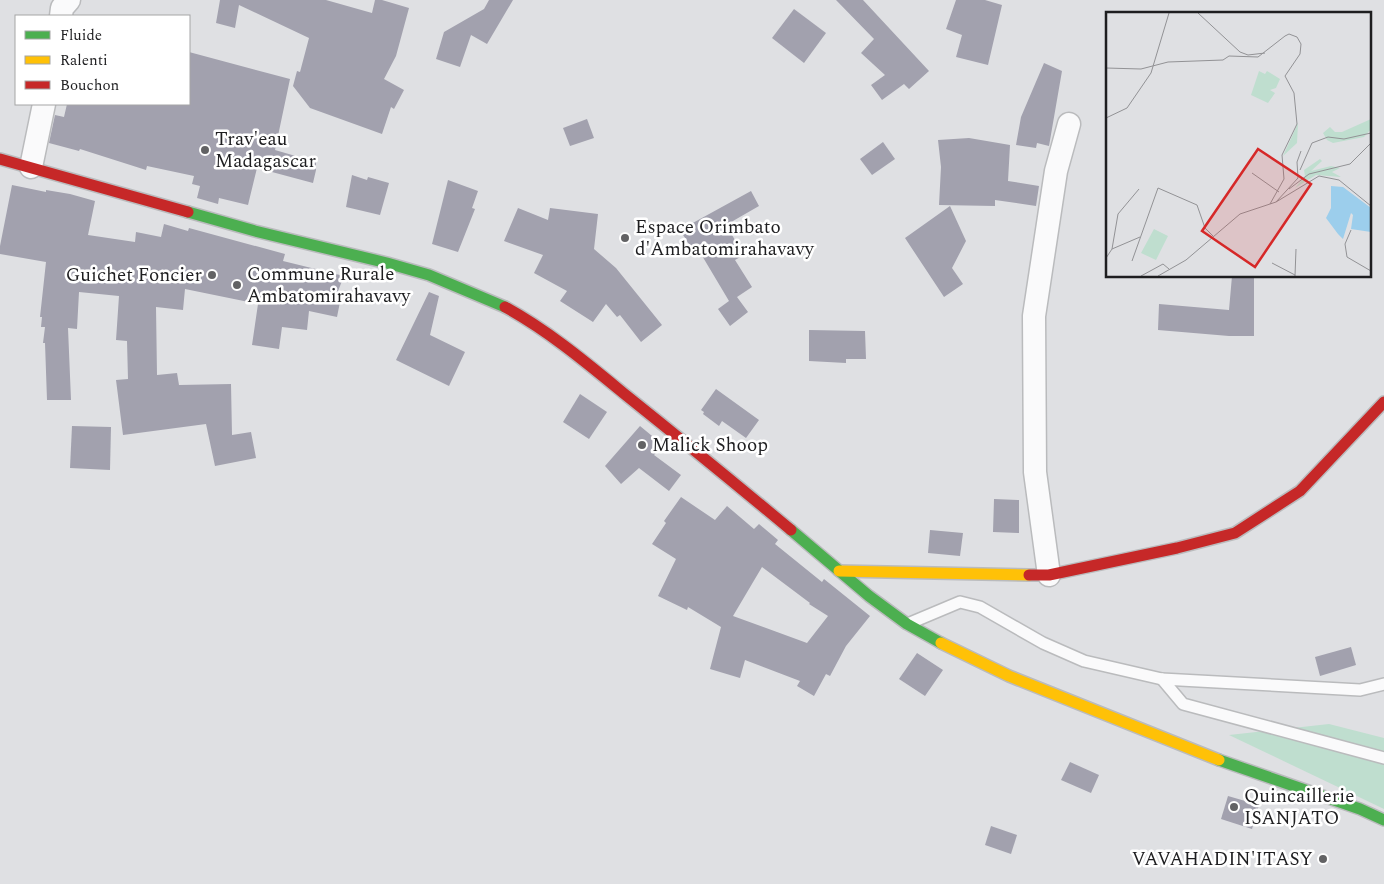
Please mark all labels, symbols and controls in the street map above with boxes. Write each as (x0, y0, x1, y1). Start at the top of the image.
inset map (1106, 12, 1372, 278)
legend (15, 15, 190, 105)
text: Fluide (60, 24, 102, 47)
text: Ralenti (60, 49, 108, 72)
text: Bouchon (60, 74, 120, 97)
place label: Trav'eau Madagascar (215, 125, 316, 176)
marker: Trav'eau Madagascar (199, 144, 211, 156)
place label: Espace Orimbato d'Ambatomirahavavy (635, 213, 815, 264)
marker: Espace Orimbato d'Ambatomirahavavy (619, 232, 631, 244)
place label: Commune Rurale Ambatomirahavavy (247, 260, 411, 311)
place label: Guichet Foncier (66, 261, 202, 290)
marker: Guichet Foncier (206, 269, 218, 281)
marker: Commune Rurale Ambatomirahavavy (231, 279, 243, 291)
place label: Malick Shoop (652, 431, 768, 460)
marker: Malick Shoop (636, 439, 648, 451)
place label: Quincaillerie ISANJATO (1244, 782, 1354, 833)
marker: Quincaillerie ISANJATO (1228, 801, 1240, 813)
place label: VAVAHADIN'ITASY (1132, 845, 1313, 874)
marker: VAVAHADIN'ITASY (1317, 853, 1329, 865)

